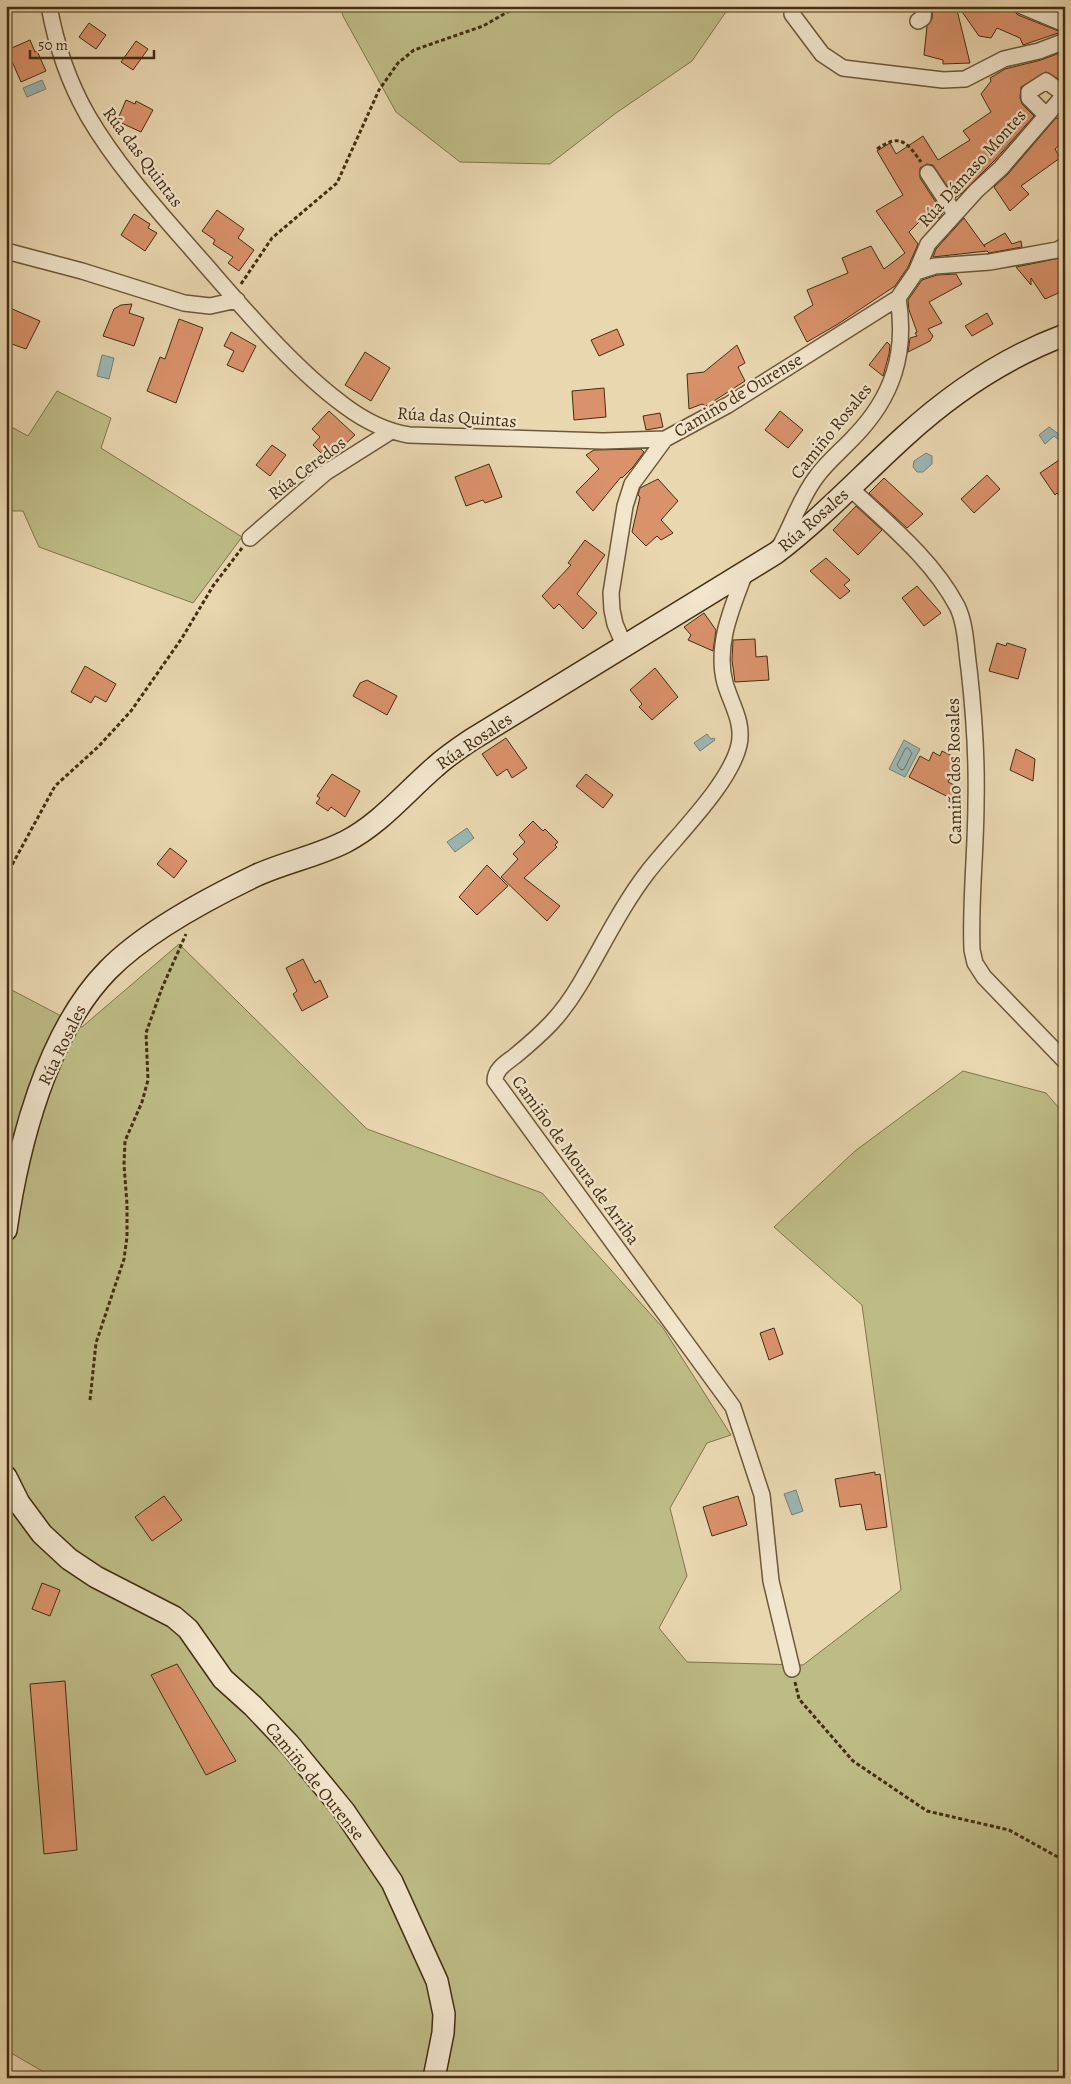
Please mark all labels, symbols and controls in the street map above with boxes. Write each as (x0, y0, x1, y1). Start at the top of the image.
scale bar (30, 28, 154, 60)
text: 50 m (38, 35, 68, 55)
street label: Rúa das Quintas (97, 102, 189, 212)
street label: Rúa Dámaso Montes (912, 104, 1032, 232)
street label: Camiño de Ourense (669, 347, 807, 443)
street label: Camiño Rosales (785, 378, 877, 484)
street label: Rúa das Quintas (396, 401, 518, 433)
street label: Rúa Ceredos (263, 431, 351, 505)
street label: Rúa Rosales (772, 482, 854, 558)
street label: Camiño dos Rosales (941, 698, 967, 844)
street label: Rúa Rosales (431, 707, 517, 775)
street label: Rúa Rosales (32, 1001, 92, 1089)
street label: Camiño de Moura de Arriba (506, 1071, 646, 1250)
street label: Camiño de Ourense (260, 1717, 370, 1845)

